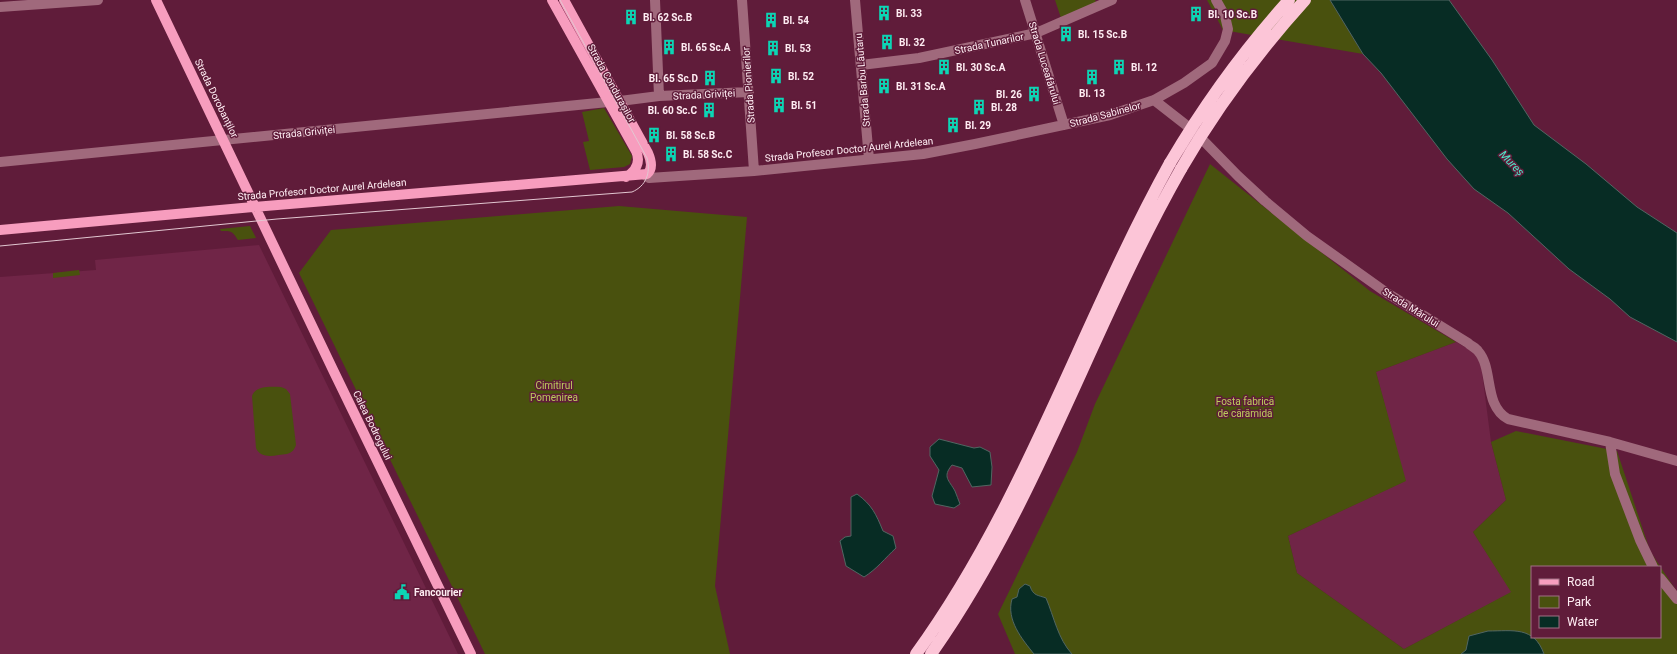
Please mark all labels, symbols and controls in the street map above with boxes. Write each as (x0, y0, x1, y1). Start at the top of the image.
building icon: Bl. 33 (875, 4, 893, 22)
building icon: Bl. 10 Sc.B (1187, 5, 1205, 23)
building icon: Bl. 62 Sc.B (622, 8, 640, 26)
place label: Bl. 33 (896, 8, 922, 19)
place label: Bl. 10 Sc.B (1208, 9, 1257, 20)
building icon: Bl. 54 (762, 11, 780, 29)
place label: Bl. 62 Sc.B (643, 12, 692, 23)
place label: Bl. 54 (783, 15, 809, 26)
street label: Strada Luceafărului (1027, 20, 1062, 106)
building icon: Bl. 15 Sc.B (1057, 25, 1075, 43)
place label: Bl. 15 Sc.B (1078, 29, 1127, 40)
street label: Strada Tunarilor (953, 31, 1025, 56)
street label: Strada Barbu Lăutaru (853, 33, 872, 127)
building icon: Bl. 32 (878, 33, 896, 51)
place label: Bl. 32 (899, 37, 925, 48)
building icon: Bl. 65 Sc.A (660, 38, 678, 56)
building icon: Bl. 53 (764, 39, 782, 57)
street label: Strada Condurașilor (585, 42, 638, 125)
place label: Bl. 65 Sc.A (681, 42, 731, 53)
place label: Bl. 53 (785, 43, 811, 54)
street label: Strada Pionierilor (740, 46, 757, 123)
street label: Strada Dorobanților (192, 57, 241, 140)
building icon: Bl. 30 Sc.A (935, 58, 953, 76)
building icon: Bl. 12 (1110, 58, 1128, 76)
place label: Bl. 30 Sc.A (956, 62, 1006, 73)
place label: Bl. 12 (1131, 62, 1157, 73)
building icon: Bl. 52 (767, 67, 785, 85)
building icon: Bl. 13 (1083, 68, 1101, 86)
building icon: Bl. 65 Sc.D (701, 69, 719, 87)
place label: Bl. 52 (788, 71, 814, 82)
place label: Bl. 65 Sc.D (649, 73, 699, 84)
building icon: Bl. 31 Sc.A (875, 77, 893, 95)
place label: Bl. 31 Sc.A (896, 81, 946, 92)
building icon: Bl. 26 (1025, 85, 1043, 103)
street label: Strada Griviței (673, 87, 735, 103)
place label: Bl. 13 (1079, 88, 1105, 99)
place label: Bl. 26 (996, 89, 1022, 100)
building icon: Bl. 51 (770, 96, 788, 114)
building icon: Bl. 28 (970, 98, 988, 116)
place label: Bl. 51 (791, 100, 817, 111)
street label: Strada Sabinelor (1068, 100, 1142, 129)
building icon: Bl. 60 Sc.C (700, 101, 718, 119)
place label: Bl. 28 (991, 102, 1017, 113)
place label: Bl. 60 Sc.C (648, 105, 697, 116)
building icon: Bl. 29 (944, 116, 962, 134)
place label: Bl. 29 (965, 120, 991, 131)
street label: Strada Griviței (272, 124, 336, 142)
building icon: Bl. 58 Sc.B (645, 126, 663, 144)
place label: Bl. 58 Sc.B (666, 130, 715, 141)
street label: Strada Profesor Doctor Aurel Ardelean (764, 135, 934, 164)
building icon: Bl. 58 Sc.C (662, 145, 680, 163)
water label: Mureș (1497, 148, 1527, 179)
place label: Bl. 58 Sc.C (683, 149, 733, 160)
street label: Strada Profesor Doctor Aurel Ardelean (237, 177, 407, 202)
street label: Strada Mărului (1380, 286, 1441, 329)
park label: Cimitirul Pomenirea (530, 380, 578, 403)
street label: Calea Bodrogului (351, 389, 394, 462)
park label: Fosta fabrică de cărămidă (1216, 396, 1274, 419)
legend (1531, 566, 1661, 638)
text: Road (1567, 575, 1595, 589)
public building icon: Fancourier (393, 583, 411, 601)
place label: Fancourier (414, 587, 462, 598)
text: Park (1567, 595, 1592, 609)
text: Water (1567, 615, 1598, 629)

